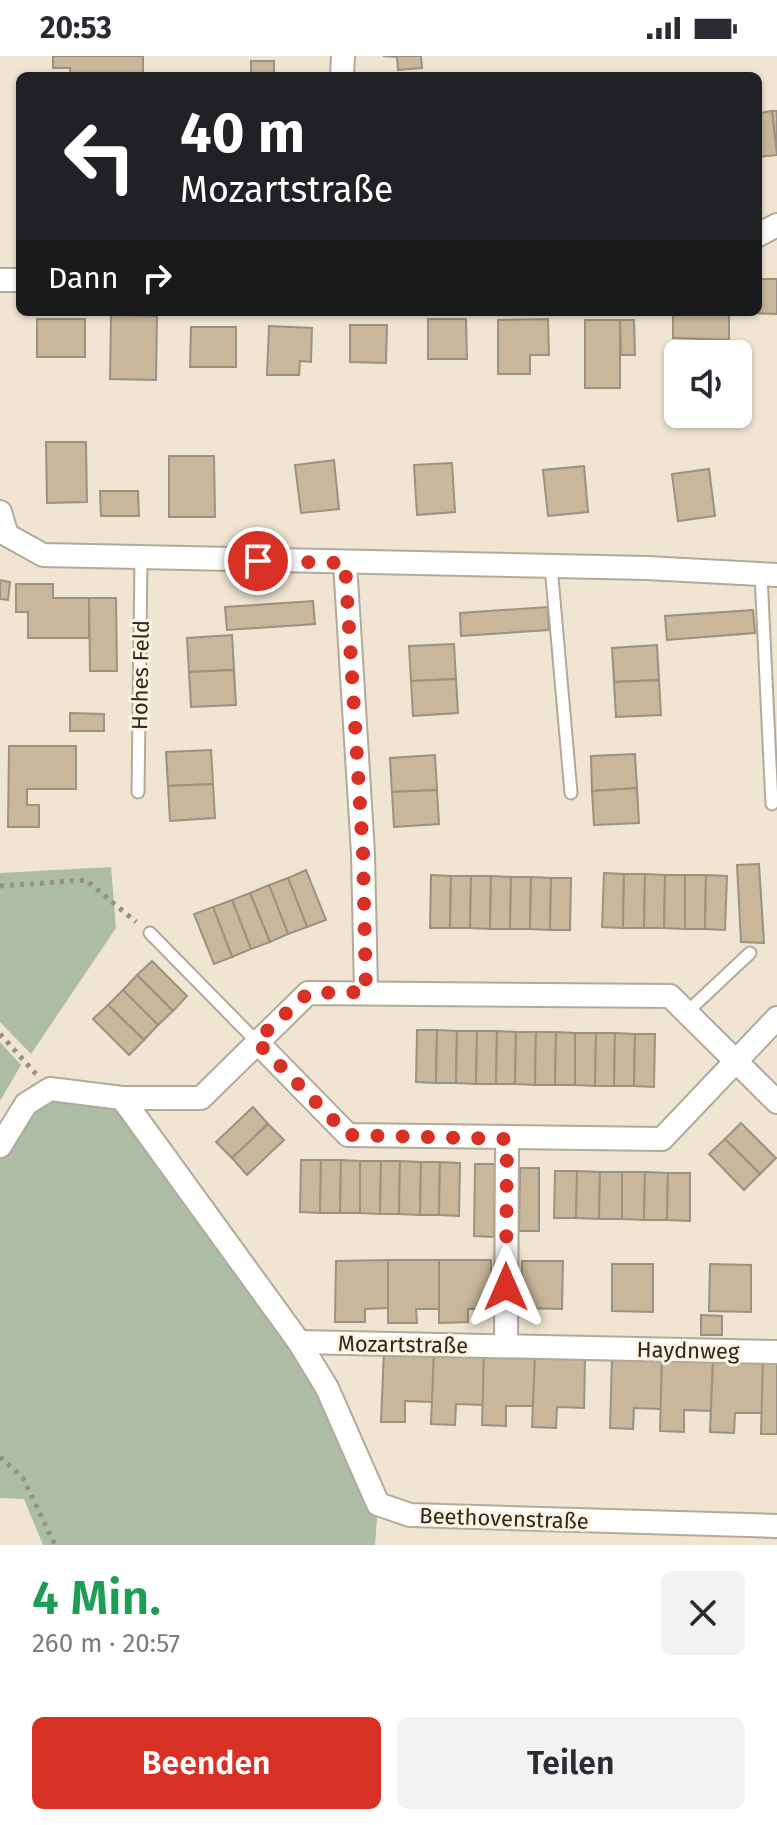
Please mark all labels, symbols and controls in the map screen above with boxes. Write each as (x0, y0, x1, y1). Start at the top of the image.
text: 20:53 (40, 10, 112, 46)
text: 40 m (180, 100, 305, 167)
icon: left (48, 104, 152, 208)
text: Mozartstraße (180, 168, 393, 212)
icon: right (135, 256, 179, 300)
text: Dann (48, 260, 119, 296)
map controls (664, 340, 752, 428)
button: sound (664, 340, 752, 428)
pin (224, 527, 292, 595)
icon: arrive (236, 539, 280, 583)
street label: Hohes Feld (126, 620, 155, 730)
position arrow (464, 1245, 548, 1329)
street label: Mozartstraße (338, 1330, 468, 1359)
street label: Haydnweg (636, 1336, 740, 1365)
street label: Beethovenstraße (419, 1502, 589, 1535)
text: 4 Min. (32, 1569, 161, 1627)
button: close (661, 1571, 745, 1655)
text: 260 m · 20:57 (32, 1628, 180, 1659)
button: Beenden (32, 1717, 381, 1809)
button: Teilen (397, 1717, 745, 1809)

